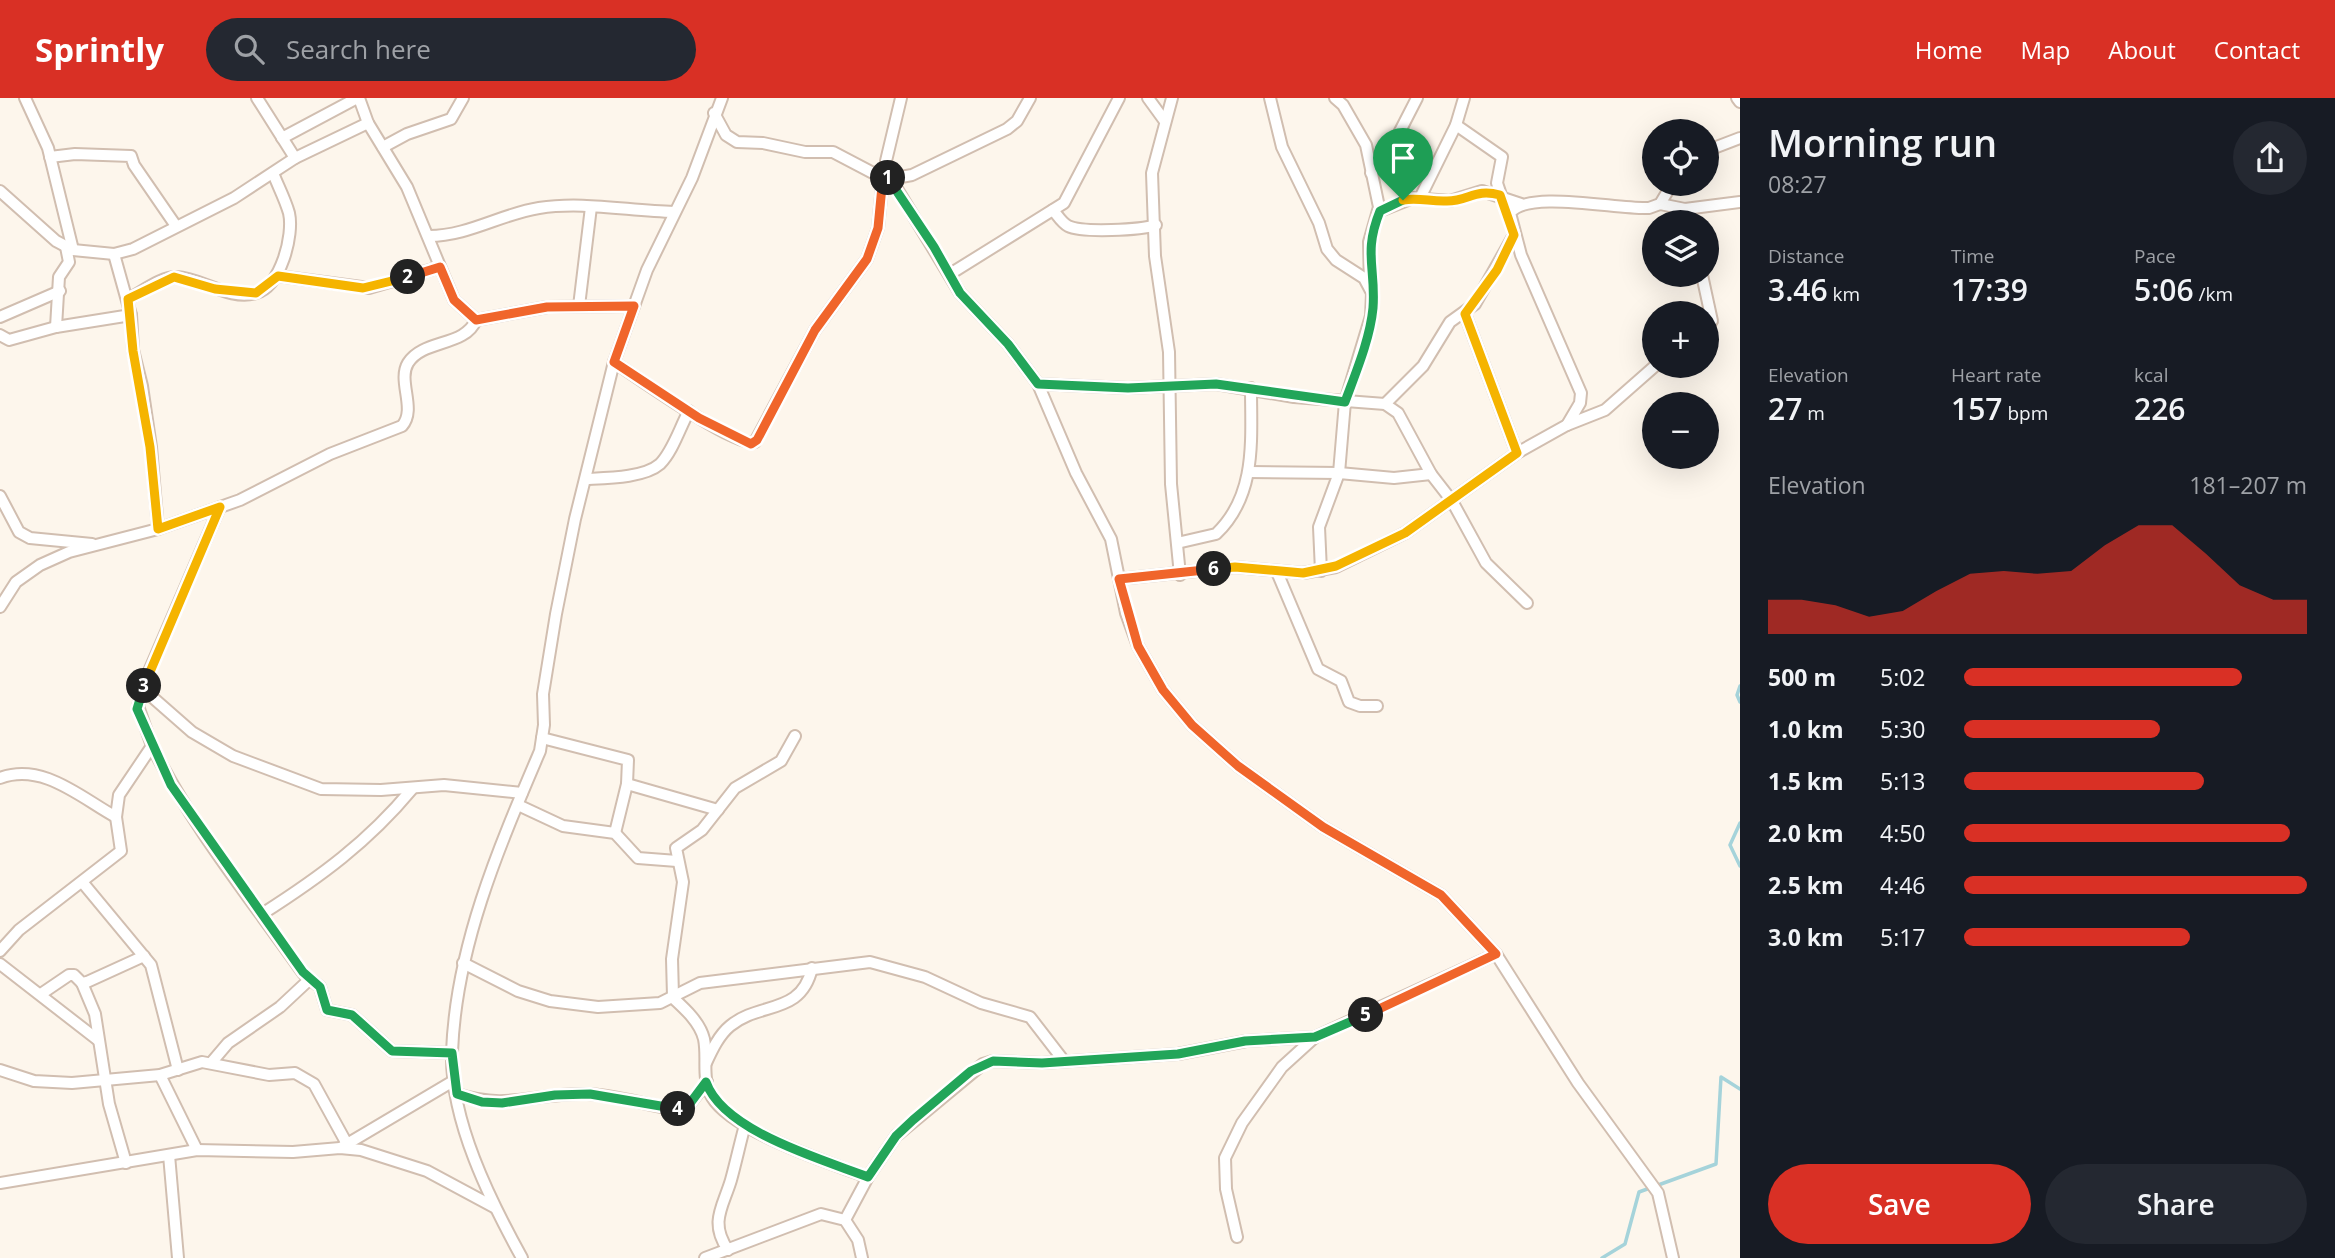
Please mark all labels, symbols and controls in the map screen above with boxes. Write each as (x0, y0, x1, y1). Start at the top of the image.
search box (206, 18, 696, 81)
text: Sprintly (35, 27, 164, 72)
icon: search (230, 30, 268, 68)
text: Search here (286, 31, 431, 67)
text: Home (1915, 33, 1983, 66)
text: Map (2021, 33, 2070, 66)
text: About (2108, 33, 2176, 66)
text: Contact (2214, 33, 2300, 66)
text: Morning run (1768, 116, 1997, 168)
map controls (1642, 119, 1719, 469)
button: locate (1642, 119, 1719, 196)
button: share (2233, 121, 2307, 195)
pin (1373, 128, 1433, 200)
icon: arrive (1384, 139, 1422, 177)
pin: 1 (870, 160, 906, 196)
text: 1 (882, 164, 893, 190)
text: 08:27 (1768, 168, 1827, 200)
button: layers (1642, 210, 1719, 287)
text: Distance (1768, 243, 1844, 269)
text: Time (1951, 243, 1995, 269)
text: Pace (2134, 243, 2176, 269)
pin: 2 (390, 260, 426, 294)
text: 2 (402, 263, 413, 289)
text: 3.46 (1768, 269, 1828, 310)
text: 17:39 (1951, 269, 2028, 310)
text: 5:06 (2134, 269, 2194, 310)
text: km (1828, 281, 1860, 307)
text: /km (2194, 281, 2233, 307)
button: + (1642, 301, 1719, 378)
text: Elevation (1768, 362, 1849, 388)
text: Heart rate (1951, 362, 2041, 388)
text: kcal (2134, 362, 2168, 388)
text: 27 (1768, 388, 1802, 429)
text: 157 (1951, 388, 2002, 429)
text: 226 (2134, 388, 2185, 429)
button: − (1642, 392, 1719, 469)
text: m (1802, 400, 1825, 426)
text: bpm (2002, 400, 2048, 426)
text: Elevation (1768, 469, 1866, 501)
text: 181–207 m (2189, 469, 2307, 501)
pin: 6 (1196, 552, 1232, 587)
text: 6 (1208, 555, 1219, 581)
text: 500 m (1768, 661, 1836, 693)
text: 5:02 (1880, 661, 1926, 693)
pin: 3 (127, 668, 162, 704)
text: 3 (138, 672, 149, 698)
text: 1.0 km (1768, 713, 1844, 745)
text: 5:30 (1880, 713, 1926, 745)
text: 1.5 km (1768, 765, 1844, 797)
text: 5:13 (1880, 765, 1926, 797)
text: 2.0 km (1768, 817, 1844, 849)
text: 4:50 (1880, 817, 1926, 849)
text: 2.5 km (1768, 869, 1844, 901)
text: 4:46 (1880, 869, 1926, 901)
text: 3.0 km (1768, 921, 1844, 953)
text: 5:17 (1880, 921, 1926, 953)
pin: 5 (1348, 998, 1384, 1032)
text: 5 (1360, 1001, 1371, 1027)
pin: 4 (660, 1091, 696, 1126)
text: 4 (672, 1095, 683, 1121)
button: Save (1768, 1164, 2031, 1244)
button: Share (2045, 1164, 2307, 1244)

